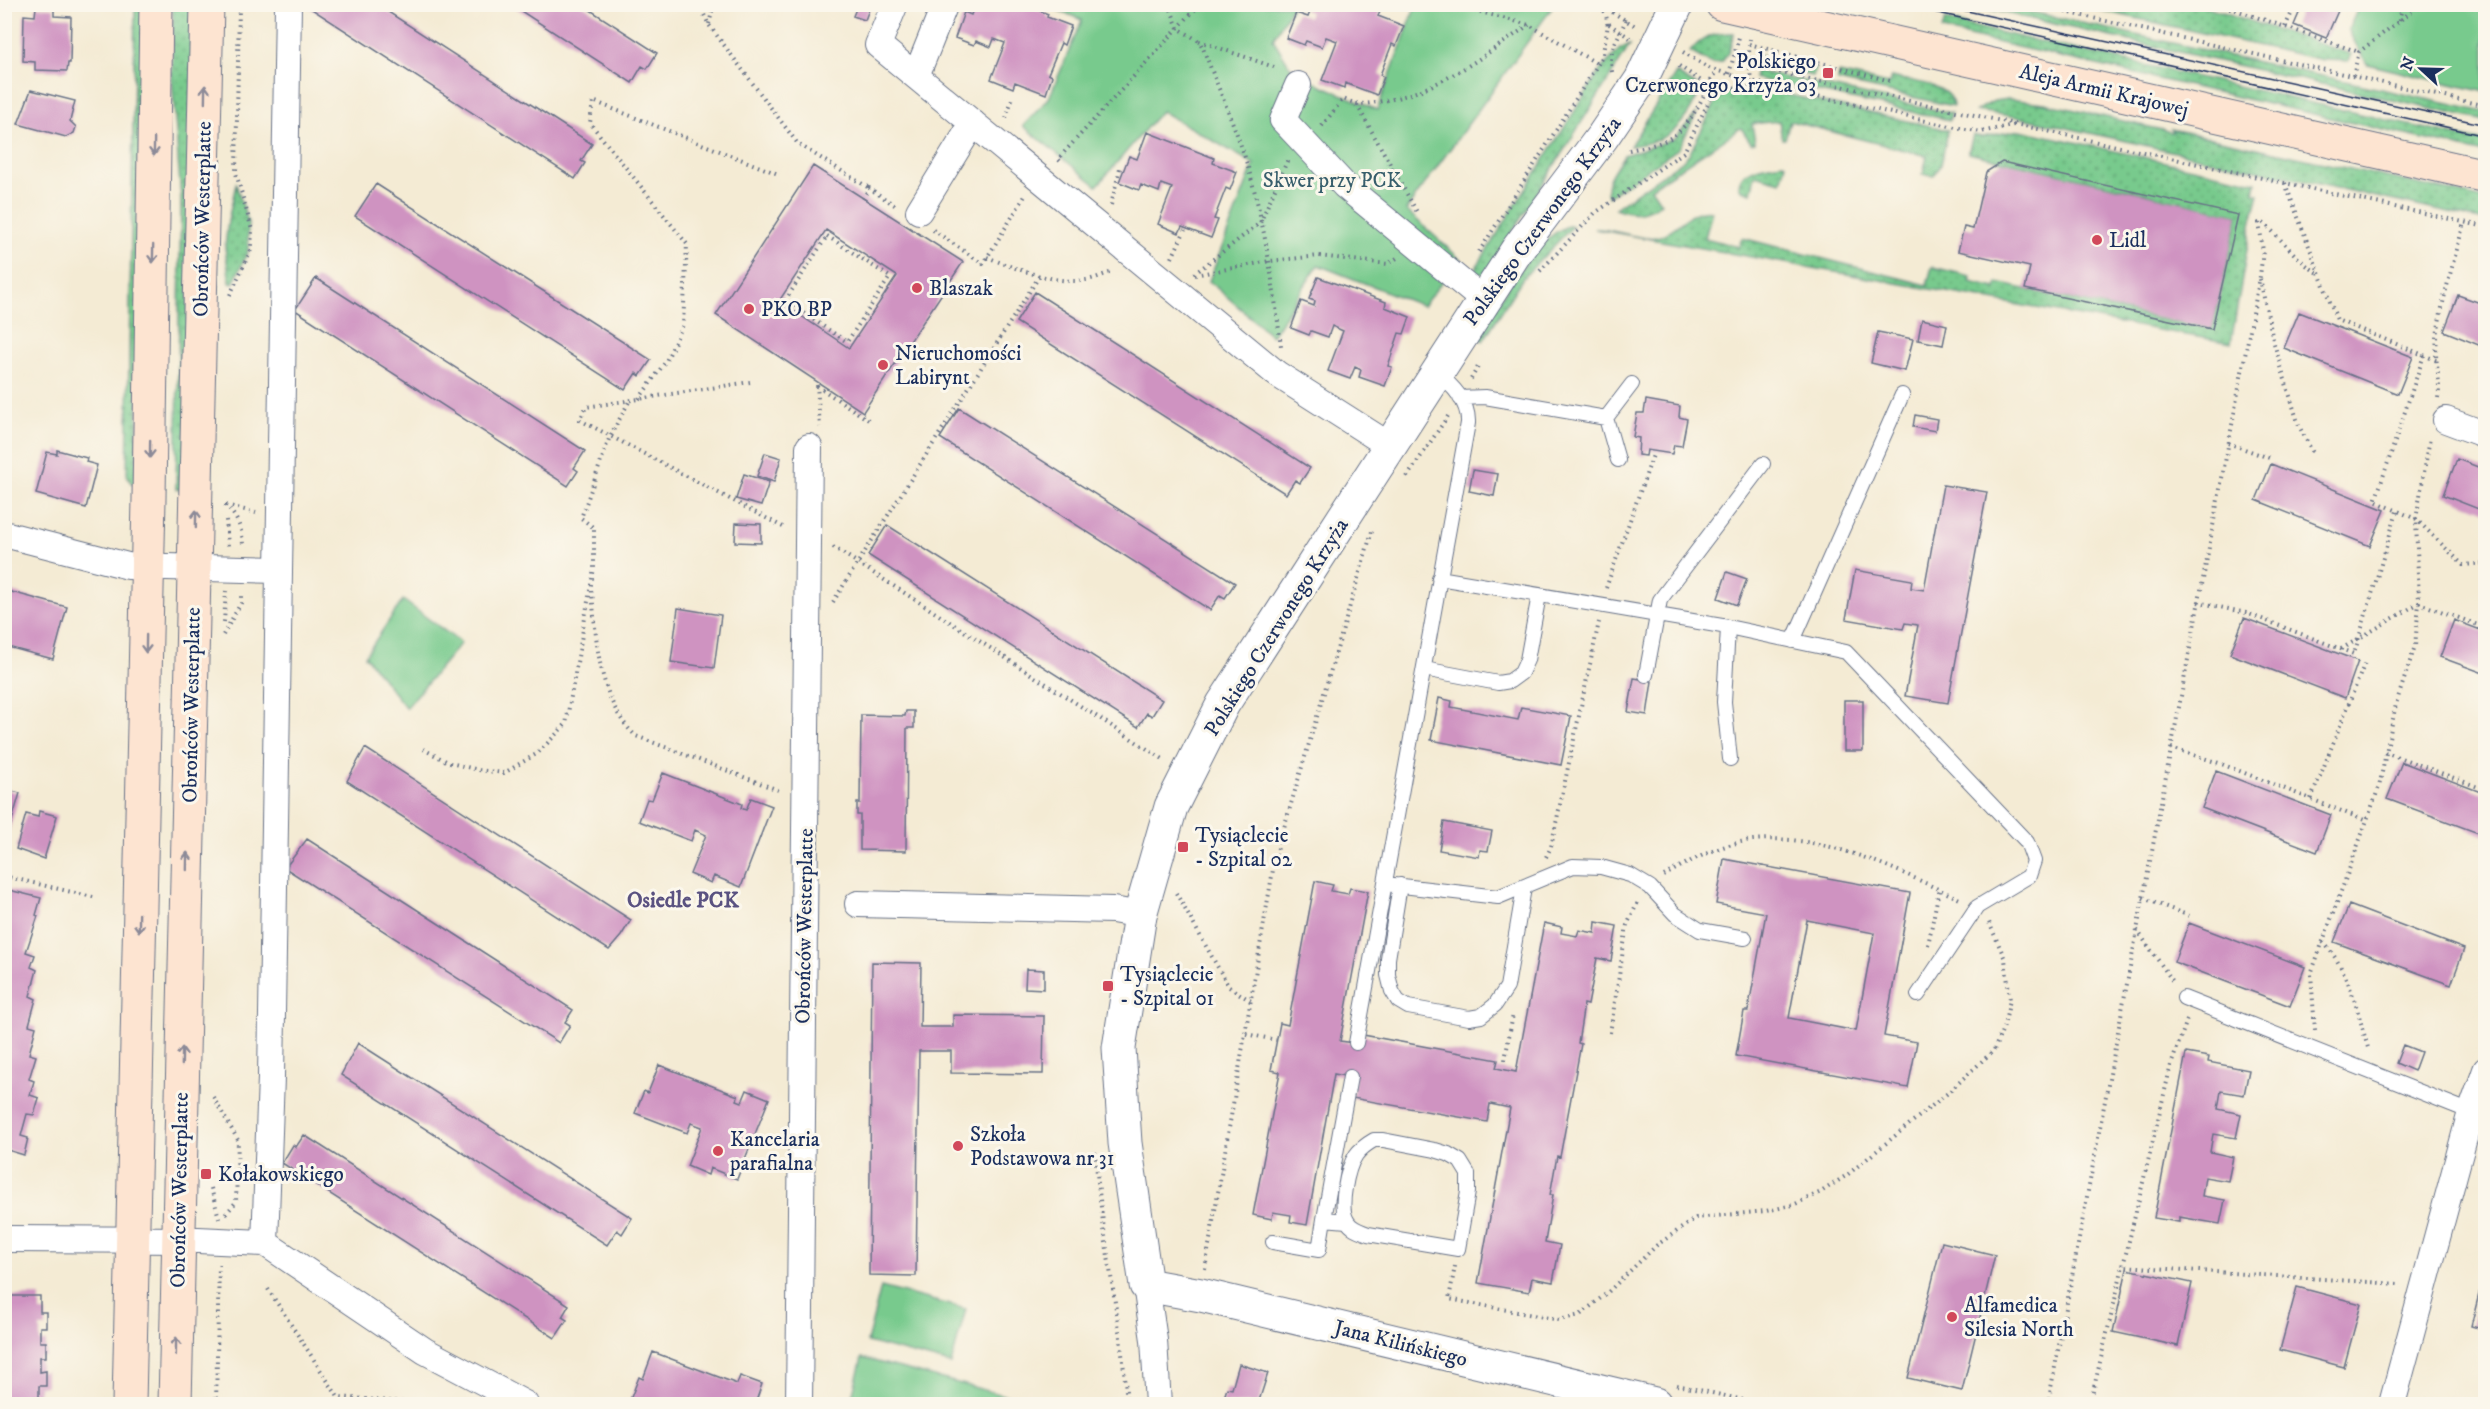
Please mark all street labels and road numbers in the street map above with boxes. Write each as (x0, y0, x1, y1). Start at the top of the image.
street label: Aleja Armii Krajowej (2017, 59, 2191, 123)
street label: Polskiego Czerwonego Krzyża (1458, 112, 1627, 331)
street label: Obrońców Westerplatte (188, 121, 218, 317)
street label: Polskiego Czerwonego Krzyża (1199, 514, 1355, 741)
street label: Obrońców Westerplatte (177, 607, 207, 803)
street label: Obrońców Westerplatte (790, 828, 820, 1024)
street label: Obrońców Westerplatte (165, 1092, 195, 1288)
street label: Jana Kilińskiego (1330, 1314, 1470, 1373)

